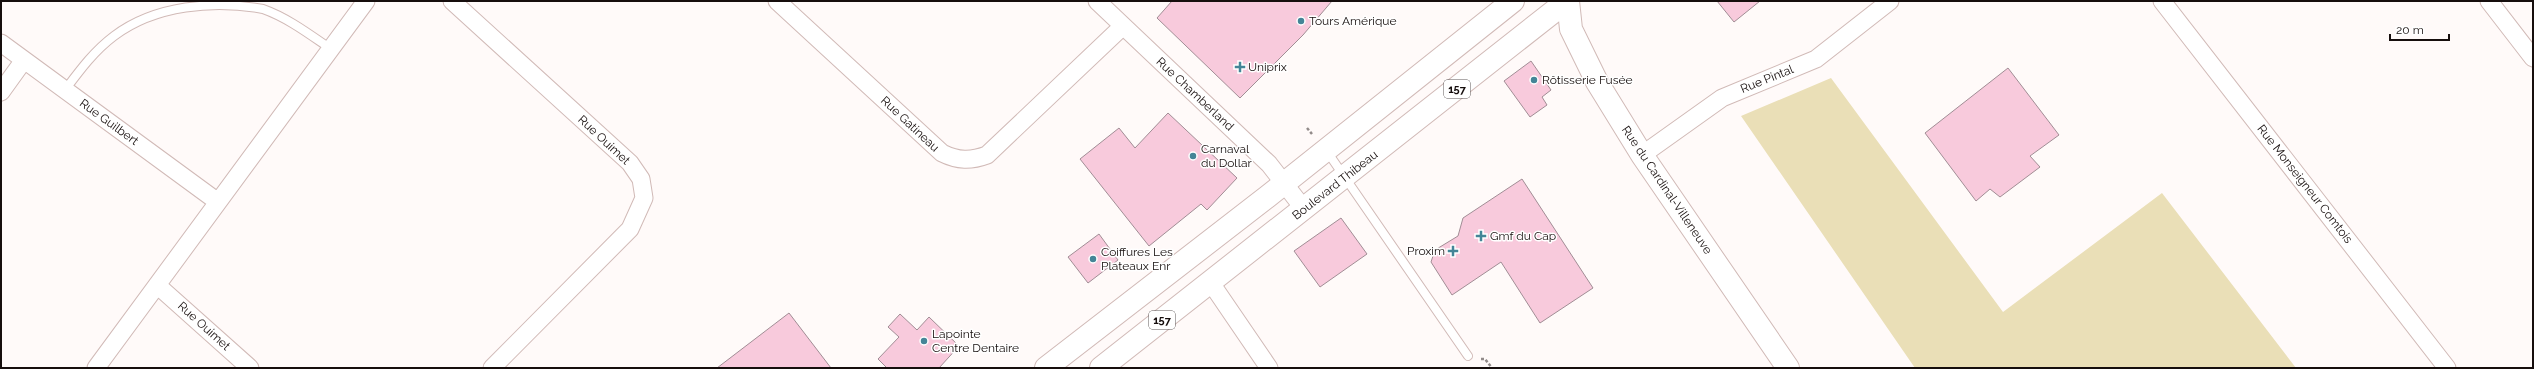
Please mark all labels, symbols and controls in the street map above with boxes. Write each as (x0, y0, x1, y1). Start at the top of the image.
place label: Tours Amérique (1309, 14, 1397, 28)
marker: Tours Amérique (1296, 16, 1306, 26)
scale bar (2390, 16, 2449, 42)
text: 20 m (2396, 23, 2424, 37)
street label: Rue Chamberland (1153, 55, 1237, 133)
place label: Uniprix (1248, 60, 1287, 74)
marker: Uniprix (1235, 62, 1245, 72)
street label: Rue Pintal (1738, 62, 1796, 96)
place label: Rôtisserie Fusée (1542, 73, 1633, 87)
marker: Rôtisserie Fusée (1529, 75, 1539, 85)
road number: 157 (1444, 80, 1470, 98)
street label: Rue Gatineau (878, 94, 942, 154)
street label: Rue Guilbert (77, 96, 141, 148)
street label: Rue Ouimet (575, 112, 633, 168)
street label: Rue Monseigneur Comtois (2254, 122, 2356, 246)
street label: Rue du Cardinal-Villeneuve (1619, 123, 1715, 257)
place label: Carnaval du Dollar (1201, 142, 1252, 170)
street label: Boulevard Thibeau (1290, 147, 1380, 223)
marker: Carnaval du Dollar (1188, 151, 1198, 161)
place label: Gmf du Cap (1490, 229, 1556, 243)
marker: Gmf du Cap (1475, 230, 1487, 242)
place label: Proxim (1407, 244, 1445, 258)
place label: Coiffures Les Plateaux Enr (1101, 245, 1173, 273)
marker: Proxim (1448, 246, 1458, 256)
marker: Coiffures Les Plateaux Enr (1088, 254, 1098, 264)
street label: Rue Ouimet (175, 299, 233, 353)
road number: 157 (1149, 311, 1175, 329)
place label: Lapointe Centre Dentaire (932, 327, 1019, 355)
marker: Lapointe Centre Dentaire (919, 336, 929, 346)

